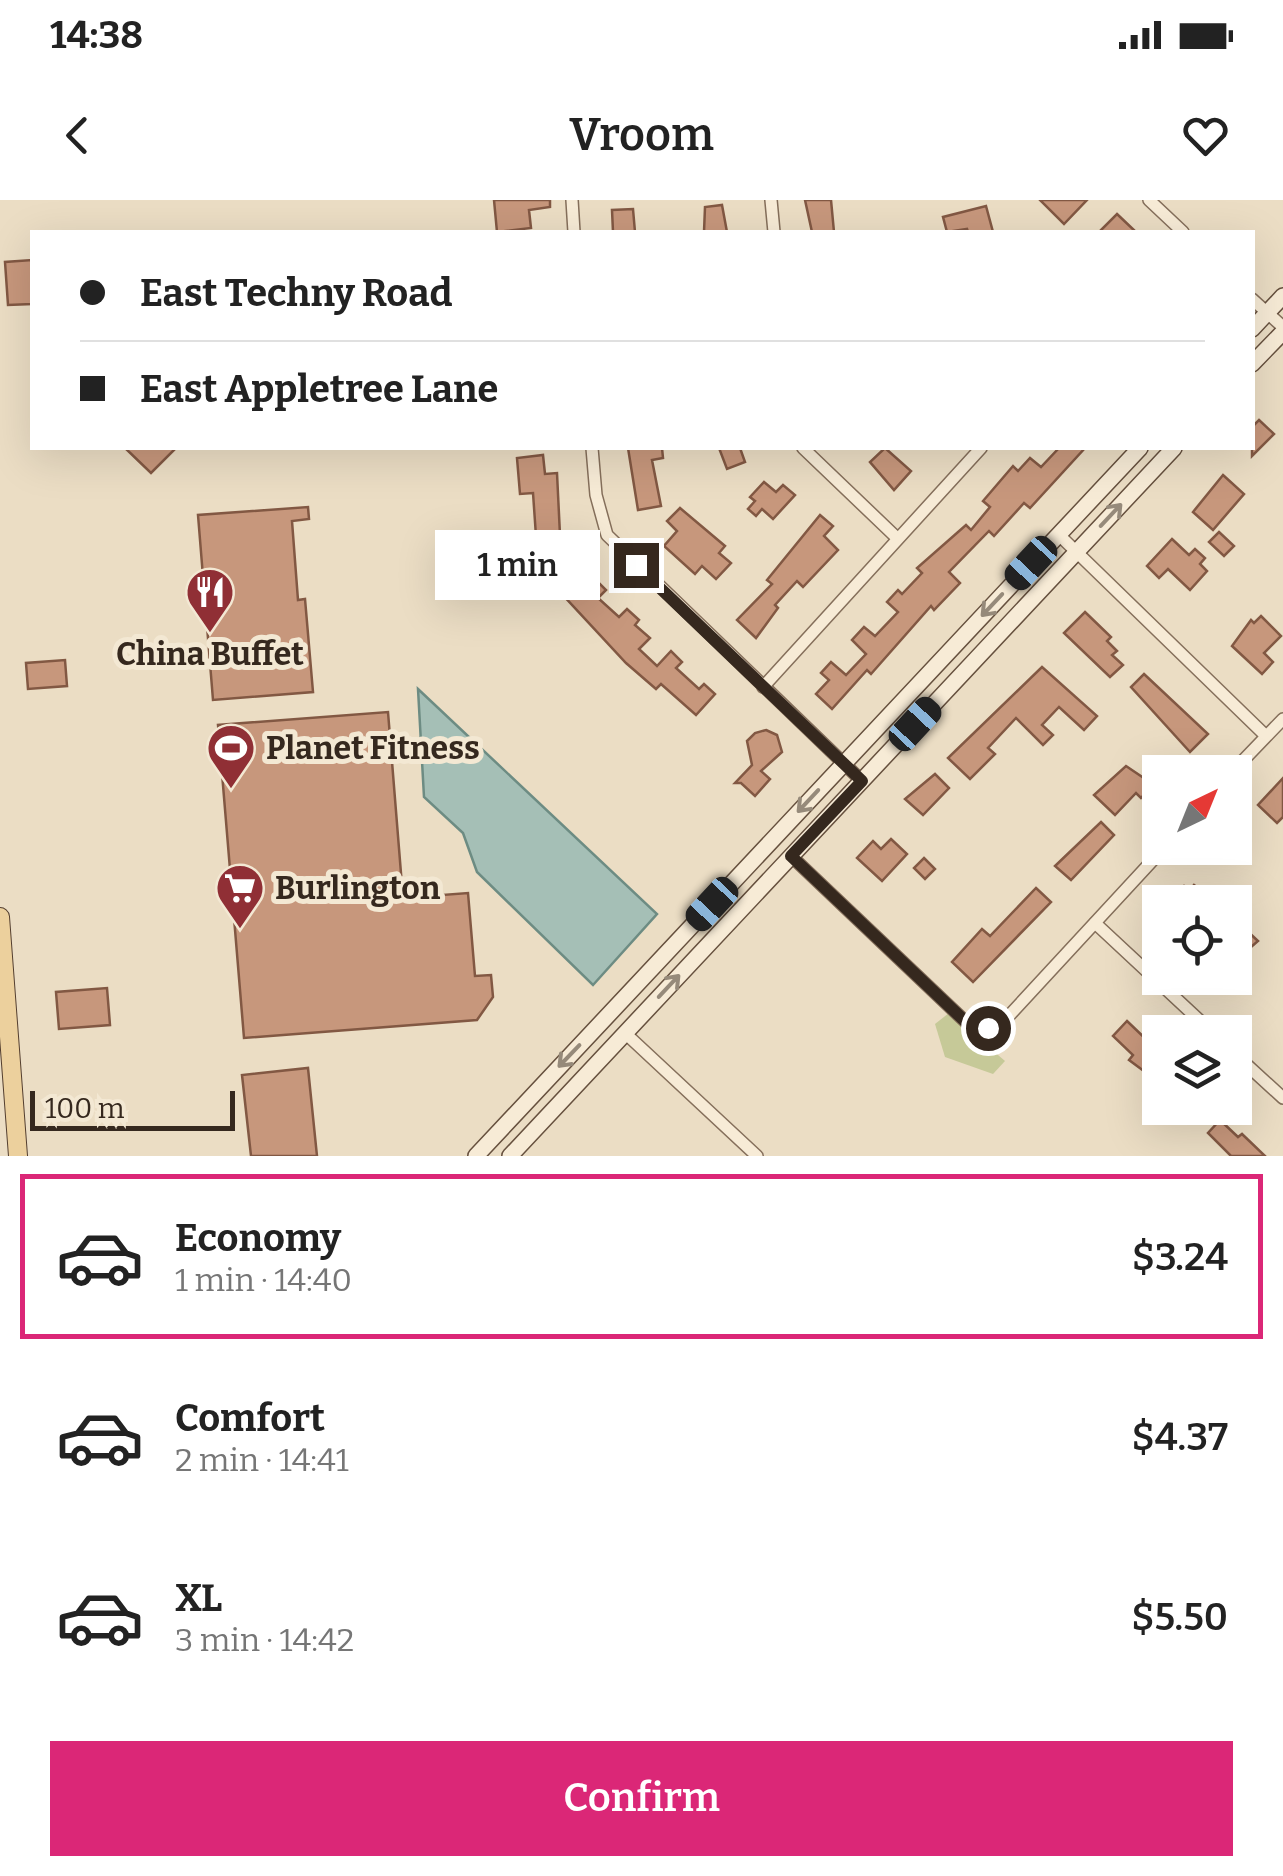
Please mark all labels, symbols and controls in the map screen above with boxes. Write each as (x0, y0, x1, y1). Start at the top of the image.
text: 14:38 (50, 12, 143, 58)
icon: back (50, 108, 105, 163)
text: Vroom (569, 108, 714, 162)
icon: heart (1178, 108, 1233, 163)
text: East Techny Road (140, 270, 453, 316)
text: East Appletree Lane (140, 366, 498, 412)
one-way arrow (1099, 503, 1122, 528)
callout: 1 min (436, 530, 601, 600)
car (1000, 531, 1062, 595)
route end (614, 543, 659, 588)
text: 1 min (477, 546, 558, 584)
restaurant icon: China Buffet (184, 566, 236, 634)
one-way arrow (981, 592, 1004, 617)
place label: China Buffet (116, 635, 304, 673)
car (884, 692, 946, 756)
sports icon: Planet Fitness (205, 722, 257, 790)
place label: Planet Fitness (266, 729, 480, 767)
north arrow (1142, 755, 1252, 865)
map controls (1142, 755, 1252, 1125)
one-way arrow (796, 788, 820, 813)
supermarket icon: Burlington (214, 862, 266, 930)
place label: Burlington (275, 869, 441, 907)
car (681, 872, 743, 936)
button: locate (1142, 885, 1252, 995)
one-way arrow (657, 974, 680, 999)
route start (966, 1006, 1011, 1051)
button: layers (1142, 1015, 1252, 1125)
one-way arrow (557, 1043, 581, 1067)
scale bar (30, 1086, 235, 1130)
text: 100 m (45, 1092, 125, 1125)
icon: car (55, 1212, 145, 1302)
text: Economy (175, 1215, 341, 1261)
text: $3.24 (1132, 1234, 1228, 1280)
text: 1 min · 14:40 (175, 1261, 352, 1299)
icon: car (55, 1392, 145, 1482)
text: Comfort (175, 1395, 325, 1441)
text: $4.37 (1132, 1414, 1228, 1460)
text: 2 min · 14:41 (175, 1441, 349, 1479)
icon: car (55, 1572, 145, 1662)
text: XL (175, 1575, 222, 1621)
text: $5.50 (1131, 1594, 1228, 1640)
text: 3 min · 14:42 (175, 1621, 354, 1659)
button: Confirm (50, 1741, 1233, 1856)

